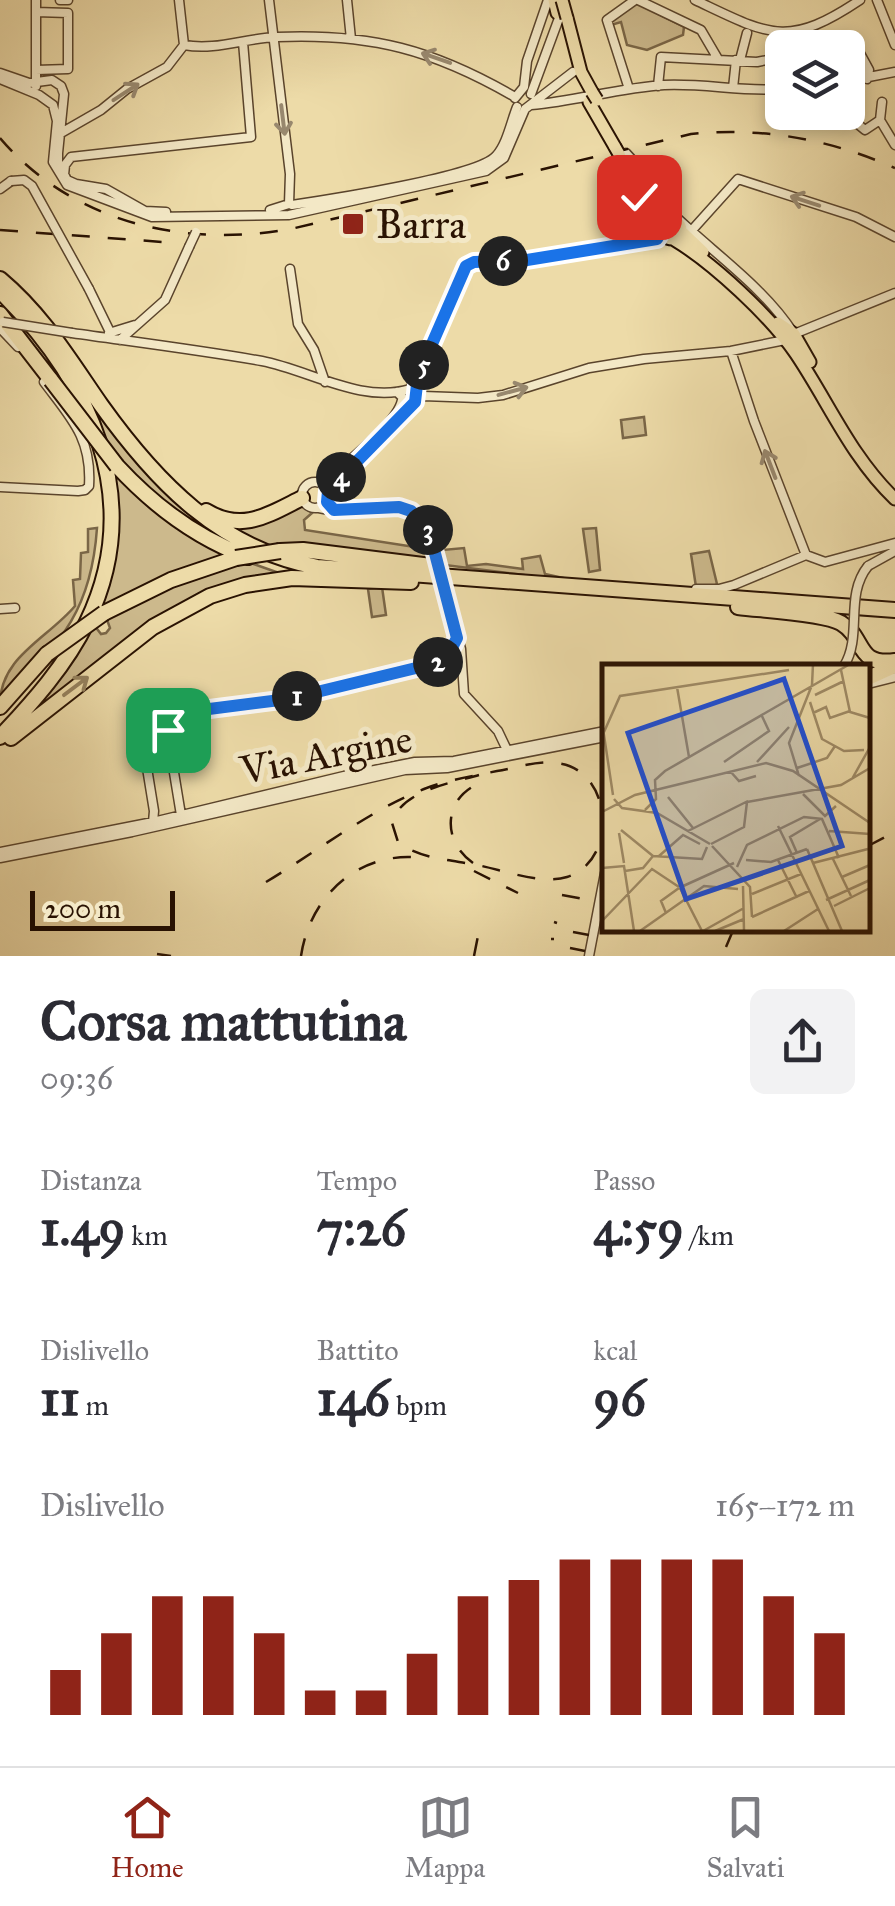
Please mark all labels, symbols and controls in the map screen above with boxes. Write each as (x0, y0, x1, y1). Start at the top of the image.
map controls (765, 30, 865, 130)
button: layers (765, 30, 865, 130)
one-way arrow (422, 48, 453, 66)
one-way arrow (111, 81, 139, 102)
one-way arrow (274, 104, 293, 136)
pin (597, 155, 682, 240)
icon: check (612, 170, 667, 225)
one-way arrow (789, 190, 821, 208)
place label: Barra (376, 200, 466, 249)
marker: Barra (340, 211, 366, 237)
pin: 6 (478, 236, 528, 286)
text: 6 (496, 243, 510, 278)
pin: 5 (399, 340, 449, 390)
text: 5 (417, 347, 431, 382)
one-way arrow (497, 381, 528, 399)
one-way arrow (760, 449, 778, 479)
pin: 4 (316, 452, 366, 502)
text: 4 (333, 459, 349, 494)
pin: 3 (403, 505, 453, 555)
text: 3 (422, 512, 434, 547)
pin: 2 (413, 637, 463, 687)
text: 2 (431, 644, 445, 679)
inset map (602, 664, 870, 931)
pin: 1 (272, 671, 322, 721)
one-way arrow (62, 676, 89, 697)
text: 1 (291, 678, 303, 713)
pin (126, 688, 211, 773)
icon: arrive (141, 703, 196, 758)
street label: Via Argine (235, 714, 416, 795)
scale bar (30, 886, 175, 930)
text: 200 m (45, 891, 121, 926)
text: Corsa mattutina (40, 988, 406, 1055)
button: share (750, 989, 855, 1094)
text: 09:36 (40, 1059, 113, 1098)
text: Distanza (40, 1163, 142, 1198)
text: Tempo (317, 1163, 397, 1198)
text: Passo (593, 1163, 655, 1198)
text: 1.49 (40, 1198, 125, 1259)
text: 7:26 (317, 1198, 406, 1259)
text: 4:59 (593, 1198, 684, 1259)
text: km (125, 1218, 168, 1253)
text: /km (684, 1218, 734, 1253)
text: Dislivello (40, 1333, 149, 1368)
text: Battito (317, 1333, 399, 1368)
text: kcal (593, 1333, 637, 1368)
text: 11 (40, 1368, 80, 1429)
text: 146 (317, 1368, 390, 1429)
text: 96 (593, 1368, 646, 1429)
text: m (80, 1388, 109, 1423)
text: bpm (390, 1388, 447, 1423)
text: Dislivello (40, 1486, 165, 1525)
text: 165–172 m (715, 1486, 855, 1525)
tab: Home (111, 1790, 184, 1885)
tab: Mappa (405, 1790, 485, 1885)
tab: Salvati (706, 1790, 784, 1885)

